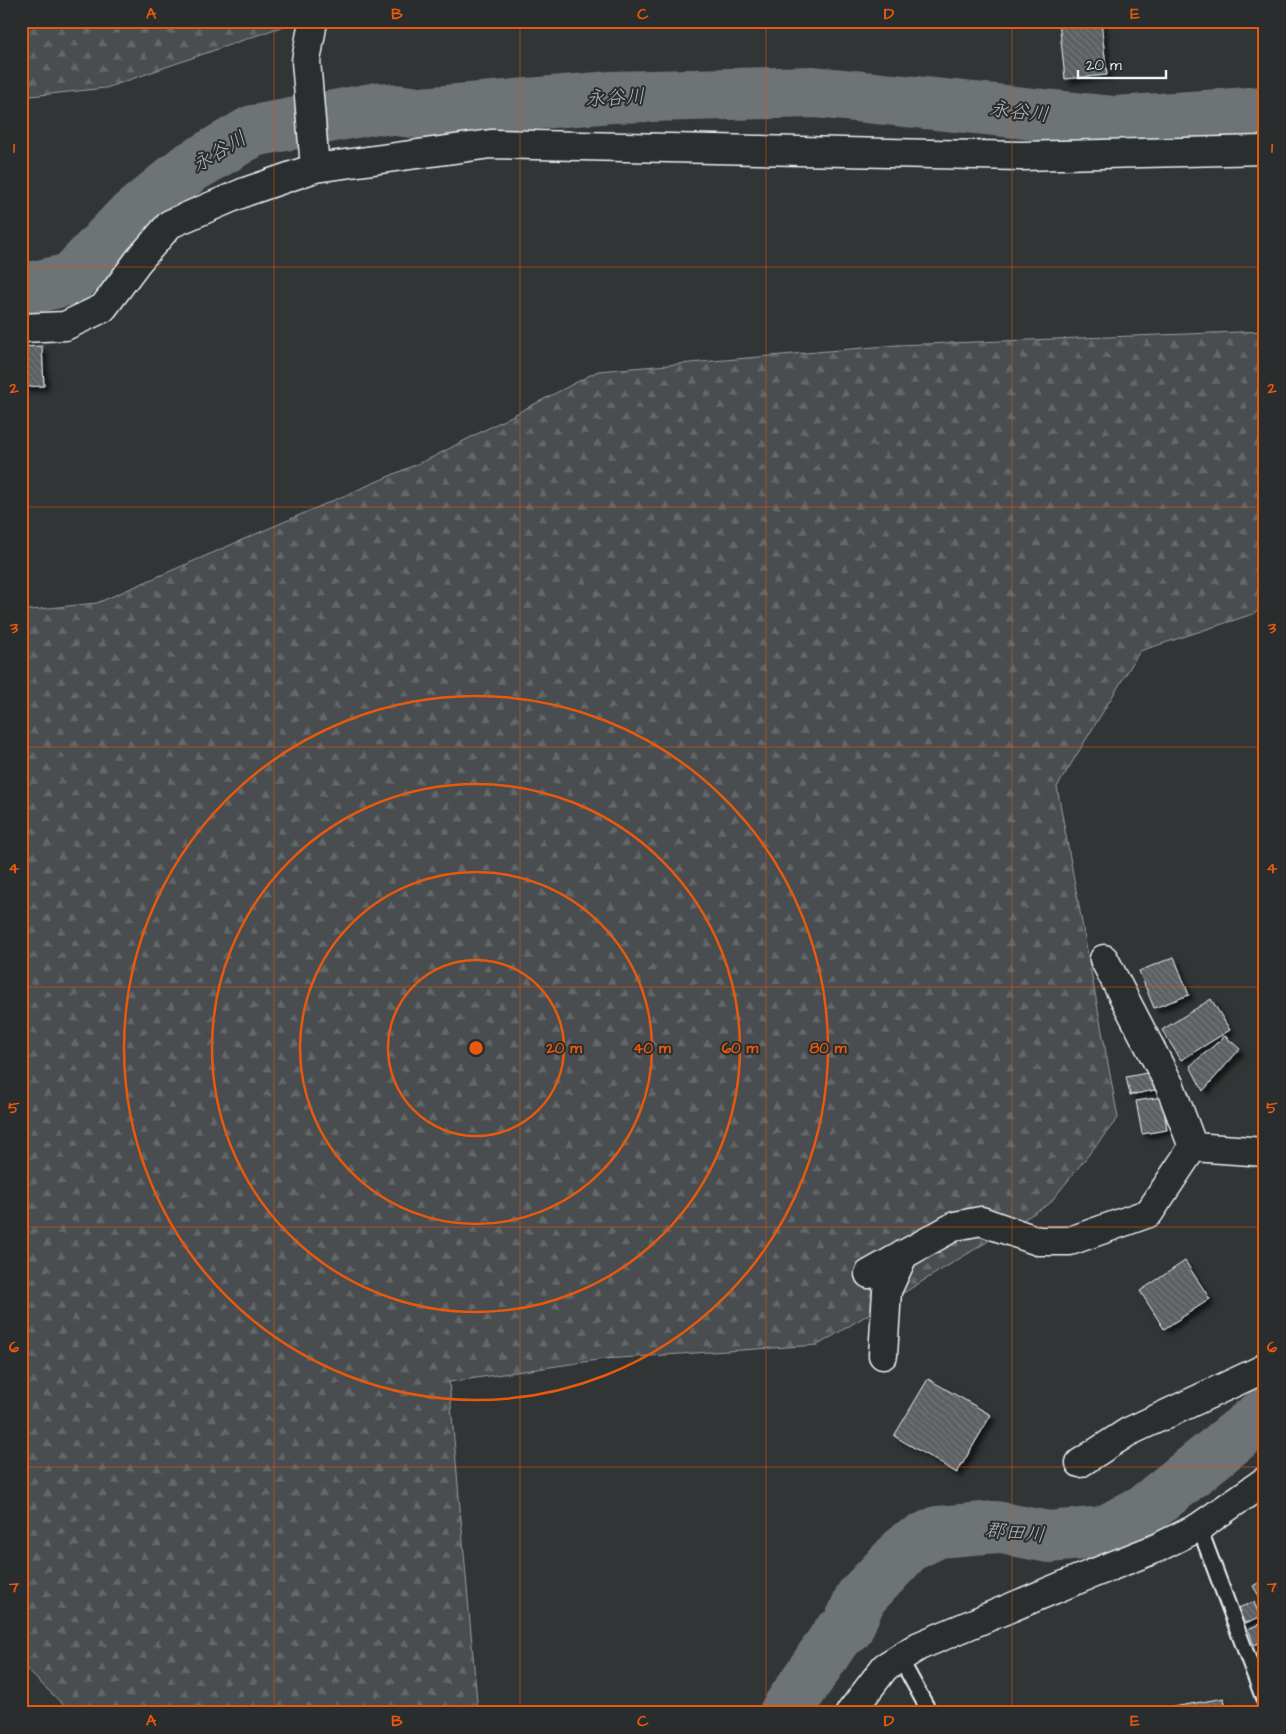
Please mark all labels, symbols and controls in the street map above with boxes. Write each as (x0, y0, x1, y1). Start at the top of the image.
text: A (146, 3, 157, 25)
text: B (391, 3, 403, 25)
text: C (637, 3, 649, 25)
text: D (884, 3, 895, 25)
text: E (1130, 3, 1140, 25)
scale bar (1078, 48, 1166, 80)
text: 20 m (1086, 55, 1122, 76)
water label: 永谷川 (584, 82, 646, 114)
water label: 永谷川 (988, 95, 1050, 129)
water label: 永谷川 (186, 125, 252, 179)
text: 1 (13, 137, 16, 159)
text: 1 (1271, 137, 1274, 159)
text: 2 (8, 377, 19, 399)
text: 2 (1266, 377, 1277, 399)
text: 3 (9, 617, 19, 639)
text: 3 (1267, 617, 1277, 639)
text: 4 (9, 857, 20, 879)
text: 4 (1267, 857, 1278, 879)
text: 20 m (545, 1038, 582, 1059)
text: 40 m (633, 1038, 671, 1059)
text: 60 m (722, 1038, 759, 1059)
text: 80 m (810, 1038, 847, 1059)
centre of rings (467, 1039, 485, 1057)
text: 5 (8, 1097, 20, 1119)
text: 5 (1266, 1097, 1278, 1119)
text: 6 (9, 1336, 19, 1358)
text: 6 (1267, 1336, 1277, 1358)
water label: 郡田川 (984, 1516, 1046, 1550)
text: 7 (8, 1576, 19, 1598)
text: 7 (1266, 1576, 1277, 1598)
text: A (146, 1710, 157, 1732)
text: B (391, 1710, 403, 1732)
text: C (637, 1710, 649, 1732)
text: D (884, 1710, 895, 1732)
text: E (1130, 1710, 1140, 1732)

